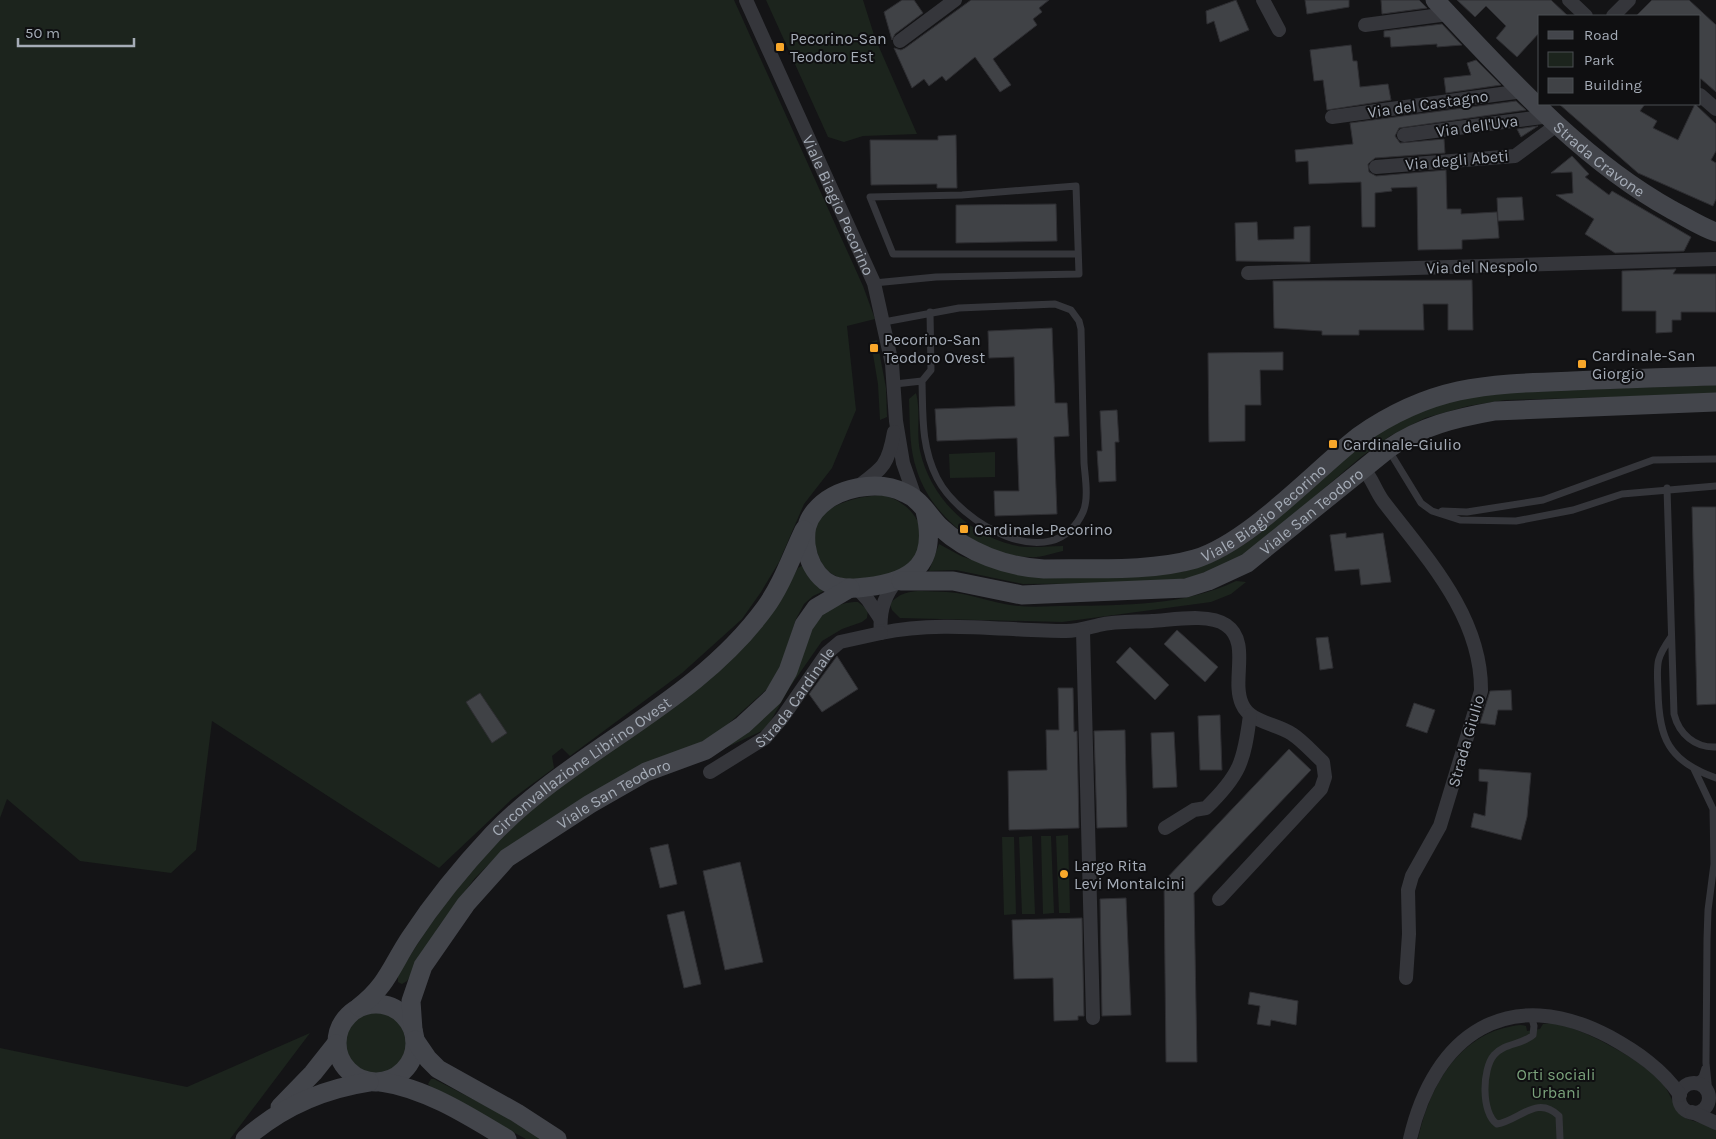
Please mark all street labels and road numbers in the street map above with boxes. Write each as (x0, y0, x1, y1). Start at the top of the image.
street label: Via del Castagno (1366, 86, 1490, 122)
street label: Via dell'Uva (1435, 111, 1519, 141)
street label: Strada Cravone (1550, 117, 1649, 201)
street label: Viale Biagio Pecorino (799, 132, 879, 278)
street label: Via degli Abeti (1404, 146, 1510, 174)
street label: Via del Nespolo (1426, 257, 1538, 277)
street label: Viale Biagio Pecorino (1198, 460, 1330, 566)
street label: Viale San Teodoro (1255, 464, 1367, 559)
street label: Strada Cardinale (751, 642, 838, 752)
street label: Circonvallazione Librino Ovest (487, 692, 674, 840)
street label: Strada Giulio (1444, 693, 1488, 789)
street label: Viale San Teodoro (553, 754, 673, 833)

